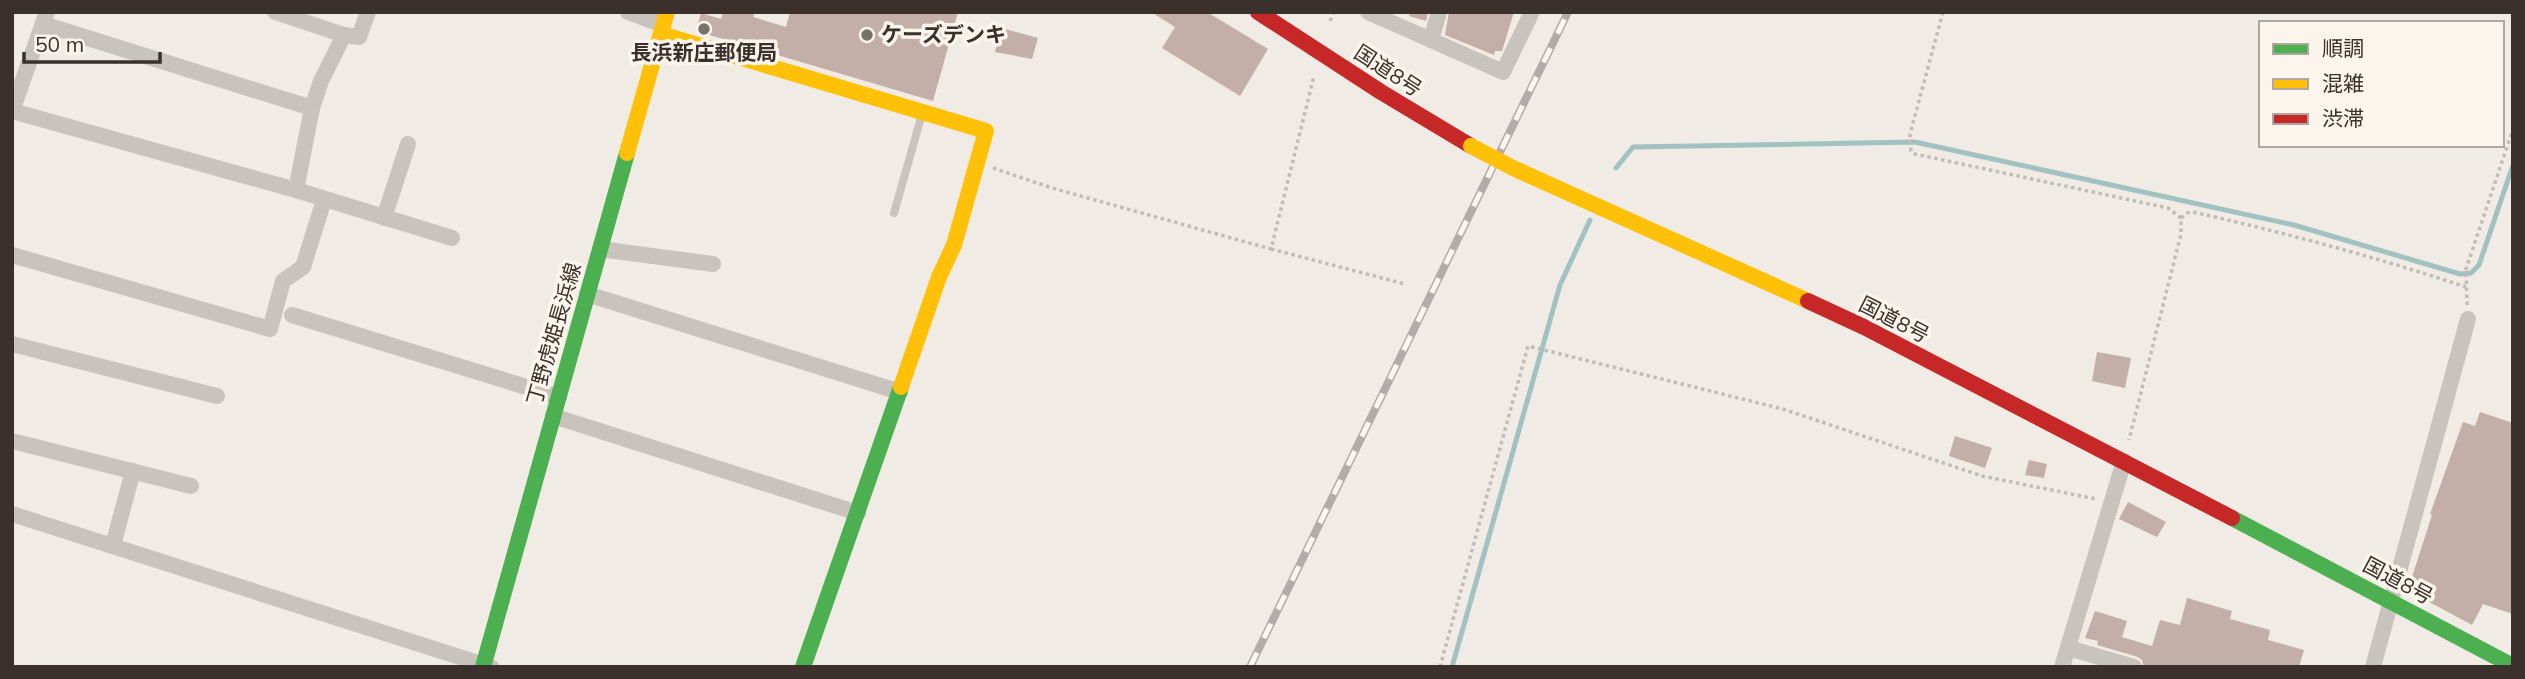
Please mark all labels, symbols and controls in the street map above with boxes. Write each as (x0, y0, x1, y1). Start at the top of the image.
scale bar (24, 21, 161, 65)
marker: 長浜新庄郵便局 (696, 21, 712, 37)
place label: ケーズデンキ (881, 21, 1006, 47)
legend (2259, 21, 2504, 147)
marker: ケーズデンキ (859, 27, 875, 43)
text: 50 m (35, 31, 84, 57)
text: 順調 (2322, 35, 2364, 61)
place label: 長浜新庄郵便局 (631, 39, 778, 65)
street label: 国道8号 (1350, 39, 1427, 102)
text: 混雑 (2322, 70, 2364, 96)
text: 渋滞 (2322, 105, 2364, 131)
street label: 丁野虎姫長浜線 (520, 259, 586, 408)
street label: 国道8号 (1855, 290, 1934, 348)
street label: 国道8号 (2359, 551, 2438, 609)

